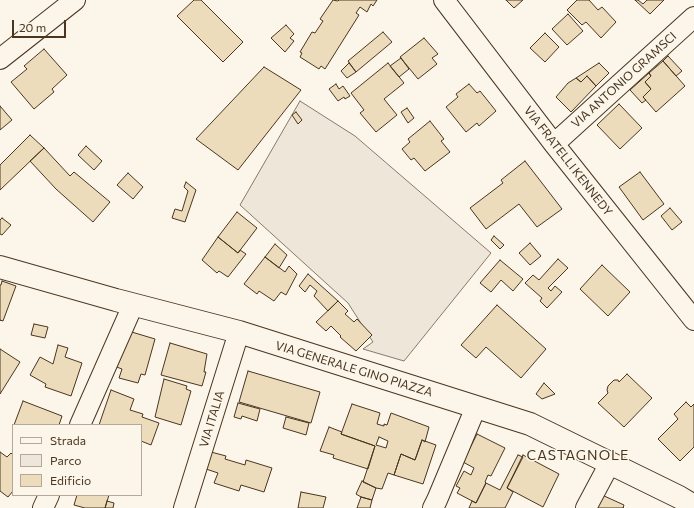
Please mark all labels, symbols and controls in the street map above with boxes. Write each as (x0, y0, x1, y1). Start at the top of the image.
scale bar (14, 12, 68, 38)
text: 20 m (19, 20, 46, 34)
street label: VIA ANTONIO GRAMSCI (569, 29, 679, 131)
street label: VIA FRATELLI KENNEDY (521, 103, 615, 219)
street label: VIA GENERALE GINO PIAZZA (274, 338, 434, 400)
street label: VIA ITALIA (196, 389, 228, 449)
legend (12, 424, 142, 496)
text: Strada (50, 433, 86, 447)
district label: CASTAGNOLE (527, 447, 629, 463)
text: Parco (50, 453, 82, 467)
text: Edificio (50, 473, 91, 487)

